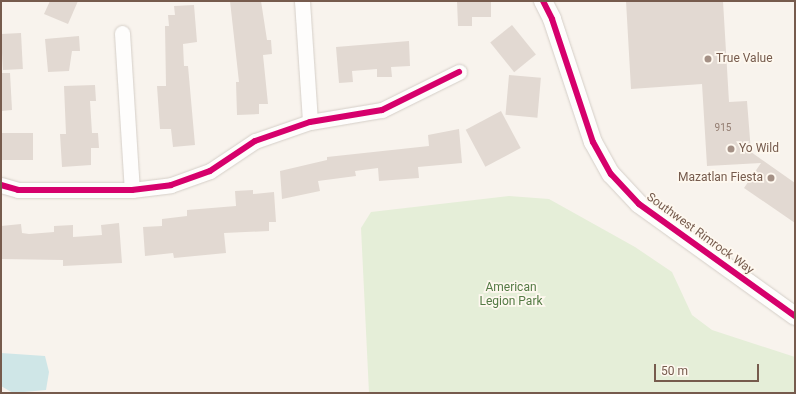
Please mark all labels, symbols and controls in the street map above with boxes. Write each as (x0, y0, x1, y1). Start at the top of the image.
place label: True Value (716, 52, 773, 66)
marker: True Value (703, 54, 713, 64)
house number: 915 (715, 122, 731, 134)
place label: Yo Wild (739, 142, 779, 156)
marker: Yo Wild (726, 144, 736, 154)
place label: Mazatlan Fiesta (678, 171, 763, 185)
marker: Mazatlan Fiesta (766, 173, 776, 183)
street label: Southwest Rimrock Way (644, 190, 756, 278)
park label: American Legion Park (479, 281, 543, 309)
scale bar (656, 356, 761, 382)
text: 50 m (661, 364, 688, 378)

